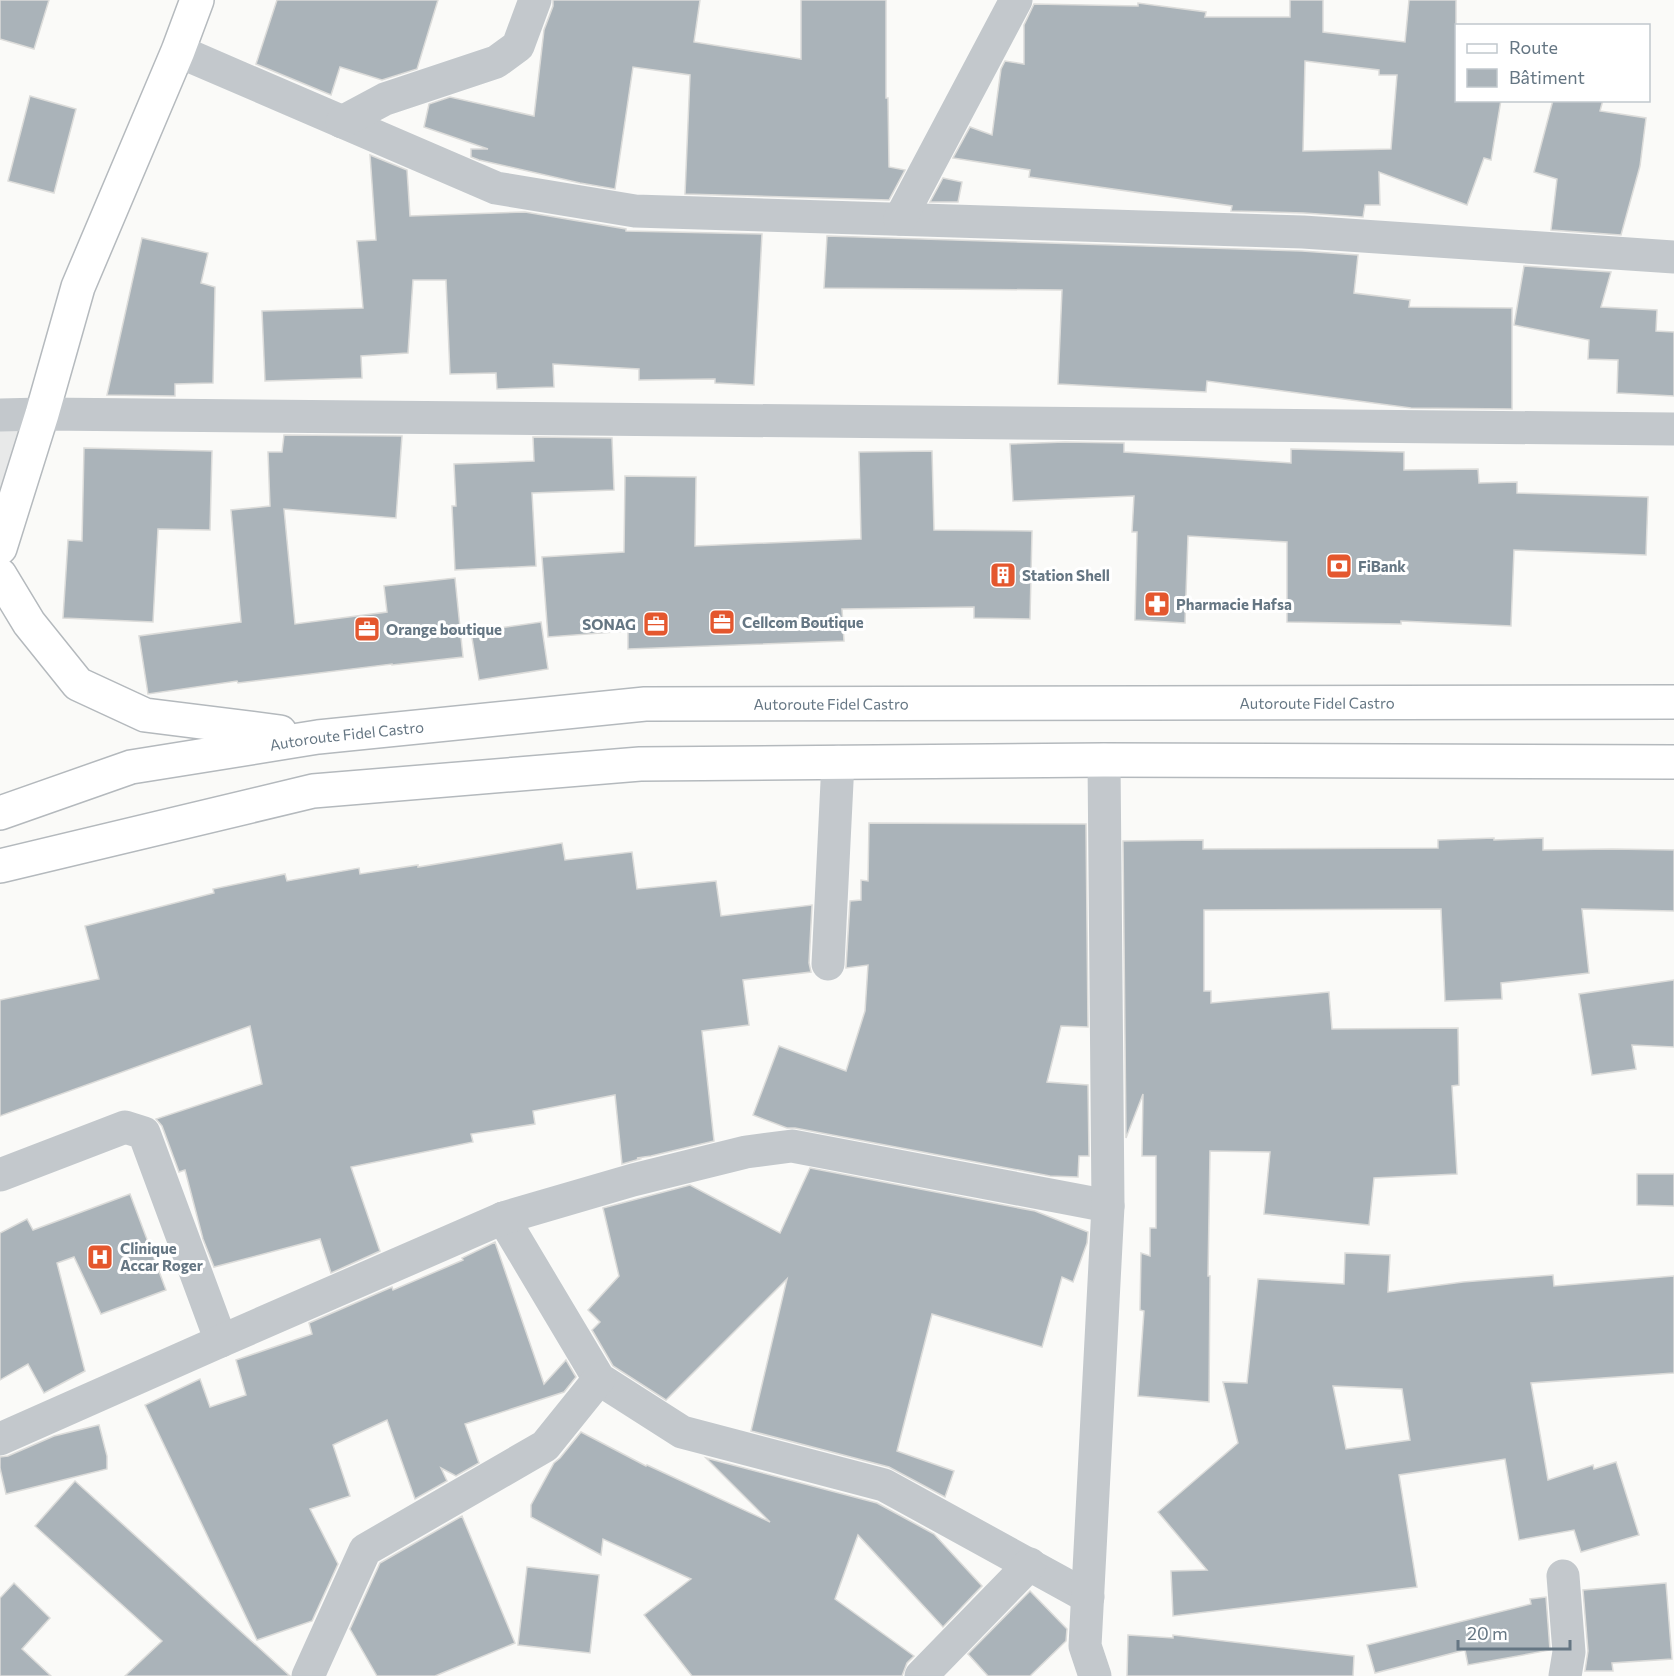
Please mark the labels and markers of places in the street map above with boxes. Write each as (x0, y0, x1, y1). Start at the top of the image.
bank icon: FiBank (1324, 551, 1354, 581)
place label: FiBank (1358, 557, 1406, 575)
building icon: Station Shell (988, 560, 1018, 590)
place label: Station Shell (1022, 566, 1110, 584)
pharmacy icon: Pharmacie Hafsa (1142, 589, 1172, 619)
place label: Pharmacie Hafsa (1176, 595, 1292, 613)
office icon: Cellcom Boutique (707, 607, 737, 637)
office icon: SONAG (641, 609, 671, 639)
place label: Cellcom Boutique (742, 613, 864, 631)
office icon: Orange boutique (352, 614, 382, 644)
place label: SONAG (582, 615, 636, 633)
place label: Orange boutique (386, 620, 502, 638)
place label: Clinique Accar Roger (120, 1239, 203, 1274)
hospital icon: Clinique Accar Roger (85, 1242, 115, 1272)

